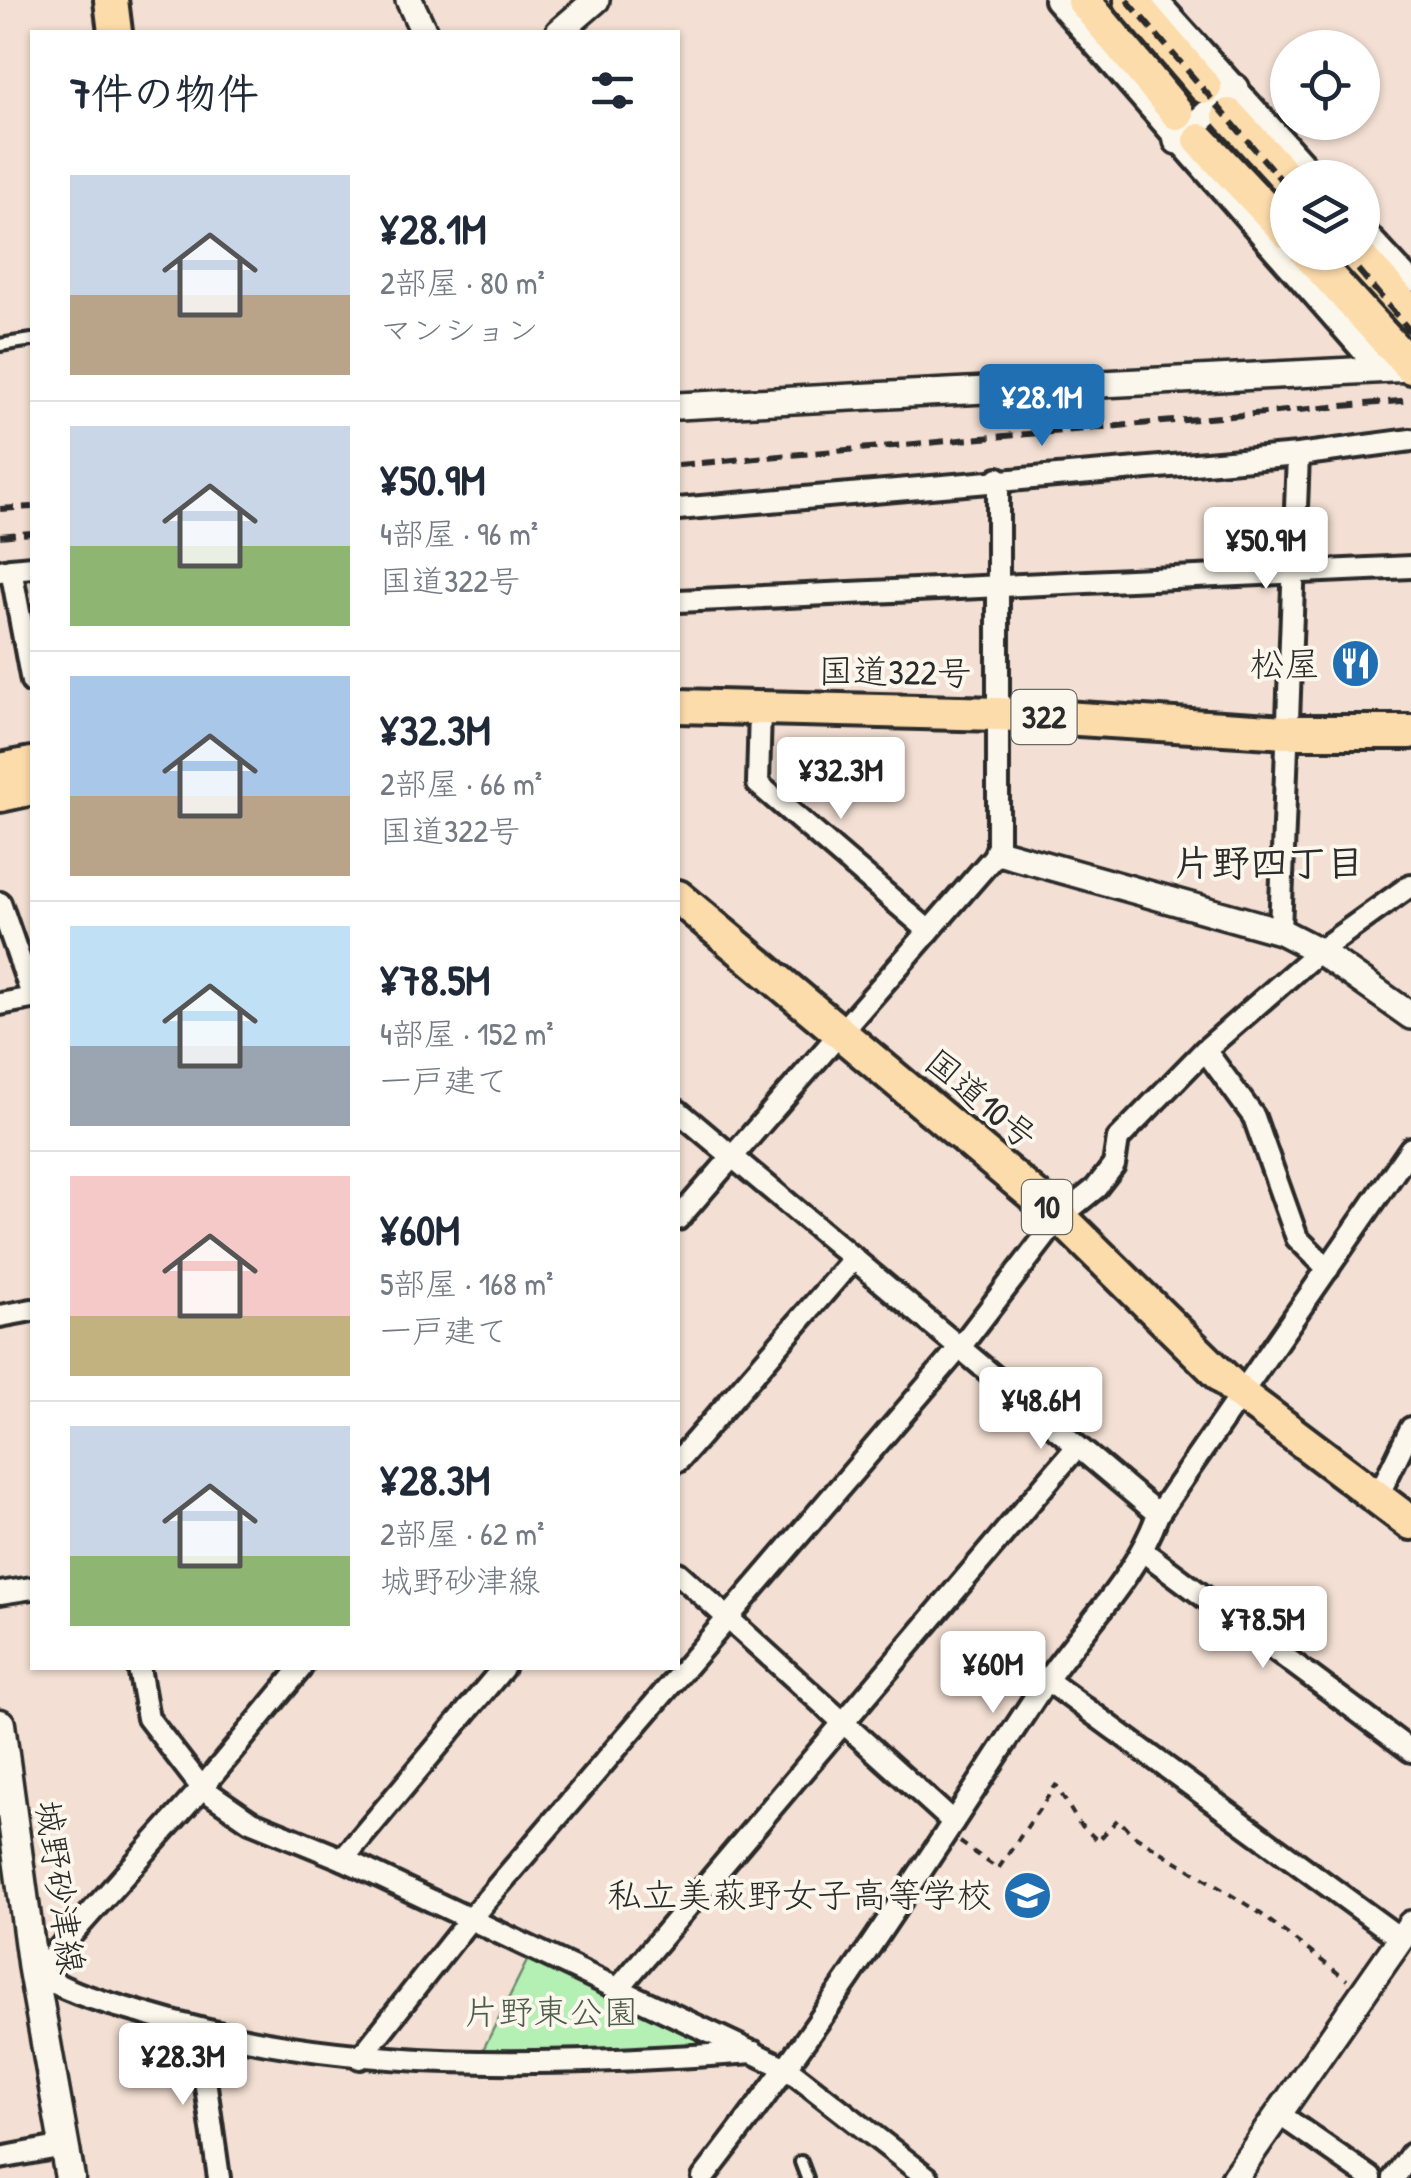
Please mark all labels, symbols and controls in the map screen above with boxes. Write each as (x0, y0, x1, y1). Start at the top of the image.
map controls (1270, 30, 1380, 270)
button: locate (1270, 30, 1380, 140)
icon: filters (585, 63, 640, 118)
text: 7件の物件 (70, 64, 259, 121)
button: layers (1270, 160, 1380, 270)
text: ¥28.1M (380, 200, 487, 257)
icon: home (150, 215, 270, 335)
text: 2部屋 · 80 m² (380, 261, 545, 304)
text: マンション (380, 308, 539, 351)
pin: ¥28.1M (961, 364, 1123, 449)
text: ¥28.1M (1001, 375, 1083, 418)
text: ¥50.9M (380, 451, 485, 508)
icon: home (150, 466, 270, 586)
pin: ¥50.9M (1185, 507, 1347, 592)
text: 4部屋 · 96 m² (380, 512, 538, 555)
text: ¥50.9M (1226, 518, 1306, 561)
text: 国道322号 (380, 559, 520, 602)
restaurant icon: 松屋 (1329, 638, 1381, 690)
place label: 松屋 (1250, 640, 1320, 687)
street label: 国道322号 (818, 647, 972, 696)
road number: 322 (1012, 690, 1076, 744)
text: ¥32.3M (380, 701, 491, 758)
icon: home (150, 716, 270, 836)
pin: ¥32.3M (760, 737, 922, 822)
text: ¥32.3M (799, 748, 883, 791)
text: 2部屋 · 66 m² (380, 762, 542, 805)
text: 国道322号 (380, 809, 520, 852)
district label: 片野四丁目 (1174, 836, 1364, 888)
text: ¥78.5M (380, 951, 490, 1008)
icon: home (150, 966, 270, 1086)
text: 4部屋 · 152 m² (380, 1012, 554, 1055)
street label: 国道10号 (915, 1038, 1048, 1159)
text: 一戸建て (380, 1059, 508, 1102)
road number: 10 (1022, 1180, 1072, 1234)
text: ¥60M (380, 1201, 460, 1258)
icon: home (150, 1216, 270, 1336)
text: 5部屋 · 168 m² (380, 1262, 553, 1305)
text: 一戸建て (380, 1309, 508, 1352)
pin: ¥48.6M (960, 1367, 1122, 1452)
text: ¥48.6M (1001, 1378, 1081, 1421)
text: ¥28.3M (380, 1451, 490, 1508)
icon: home (150, 1466, 270, 1586)
text: 2部屋 · 62 m² (380, 1512, 544, 1555)
text: 城野砂津線 (380, 1559, 540, 1602)
pin: ¥78.5M (1182, 1586, 1344, 1671)
text: ¥78.5M (1221, 1597, 1305, 1640)
pin: ¥60M (934, 1631, 1052, 1716)
text: ¥60M (963, 1642, 1024, 1685)
street label: 城野砂津線 (25, 1797, 96, 1977)
school or university icon: 私立美萩野女子高等学校 (1001, 1869, 1053, 1921)
place label: 私立美萩野女子高等学校 (607, 1871, 992, 1918)
park label: 片野東公園 (463, 1988, 639, 2035)
pin: ¥28.3M (102, 2023, 264, 2108)
text: ¥28.3M (141, 2034, 225, 2077)

